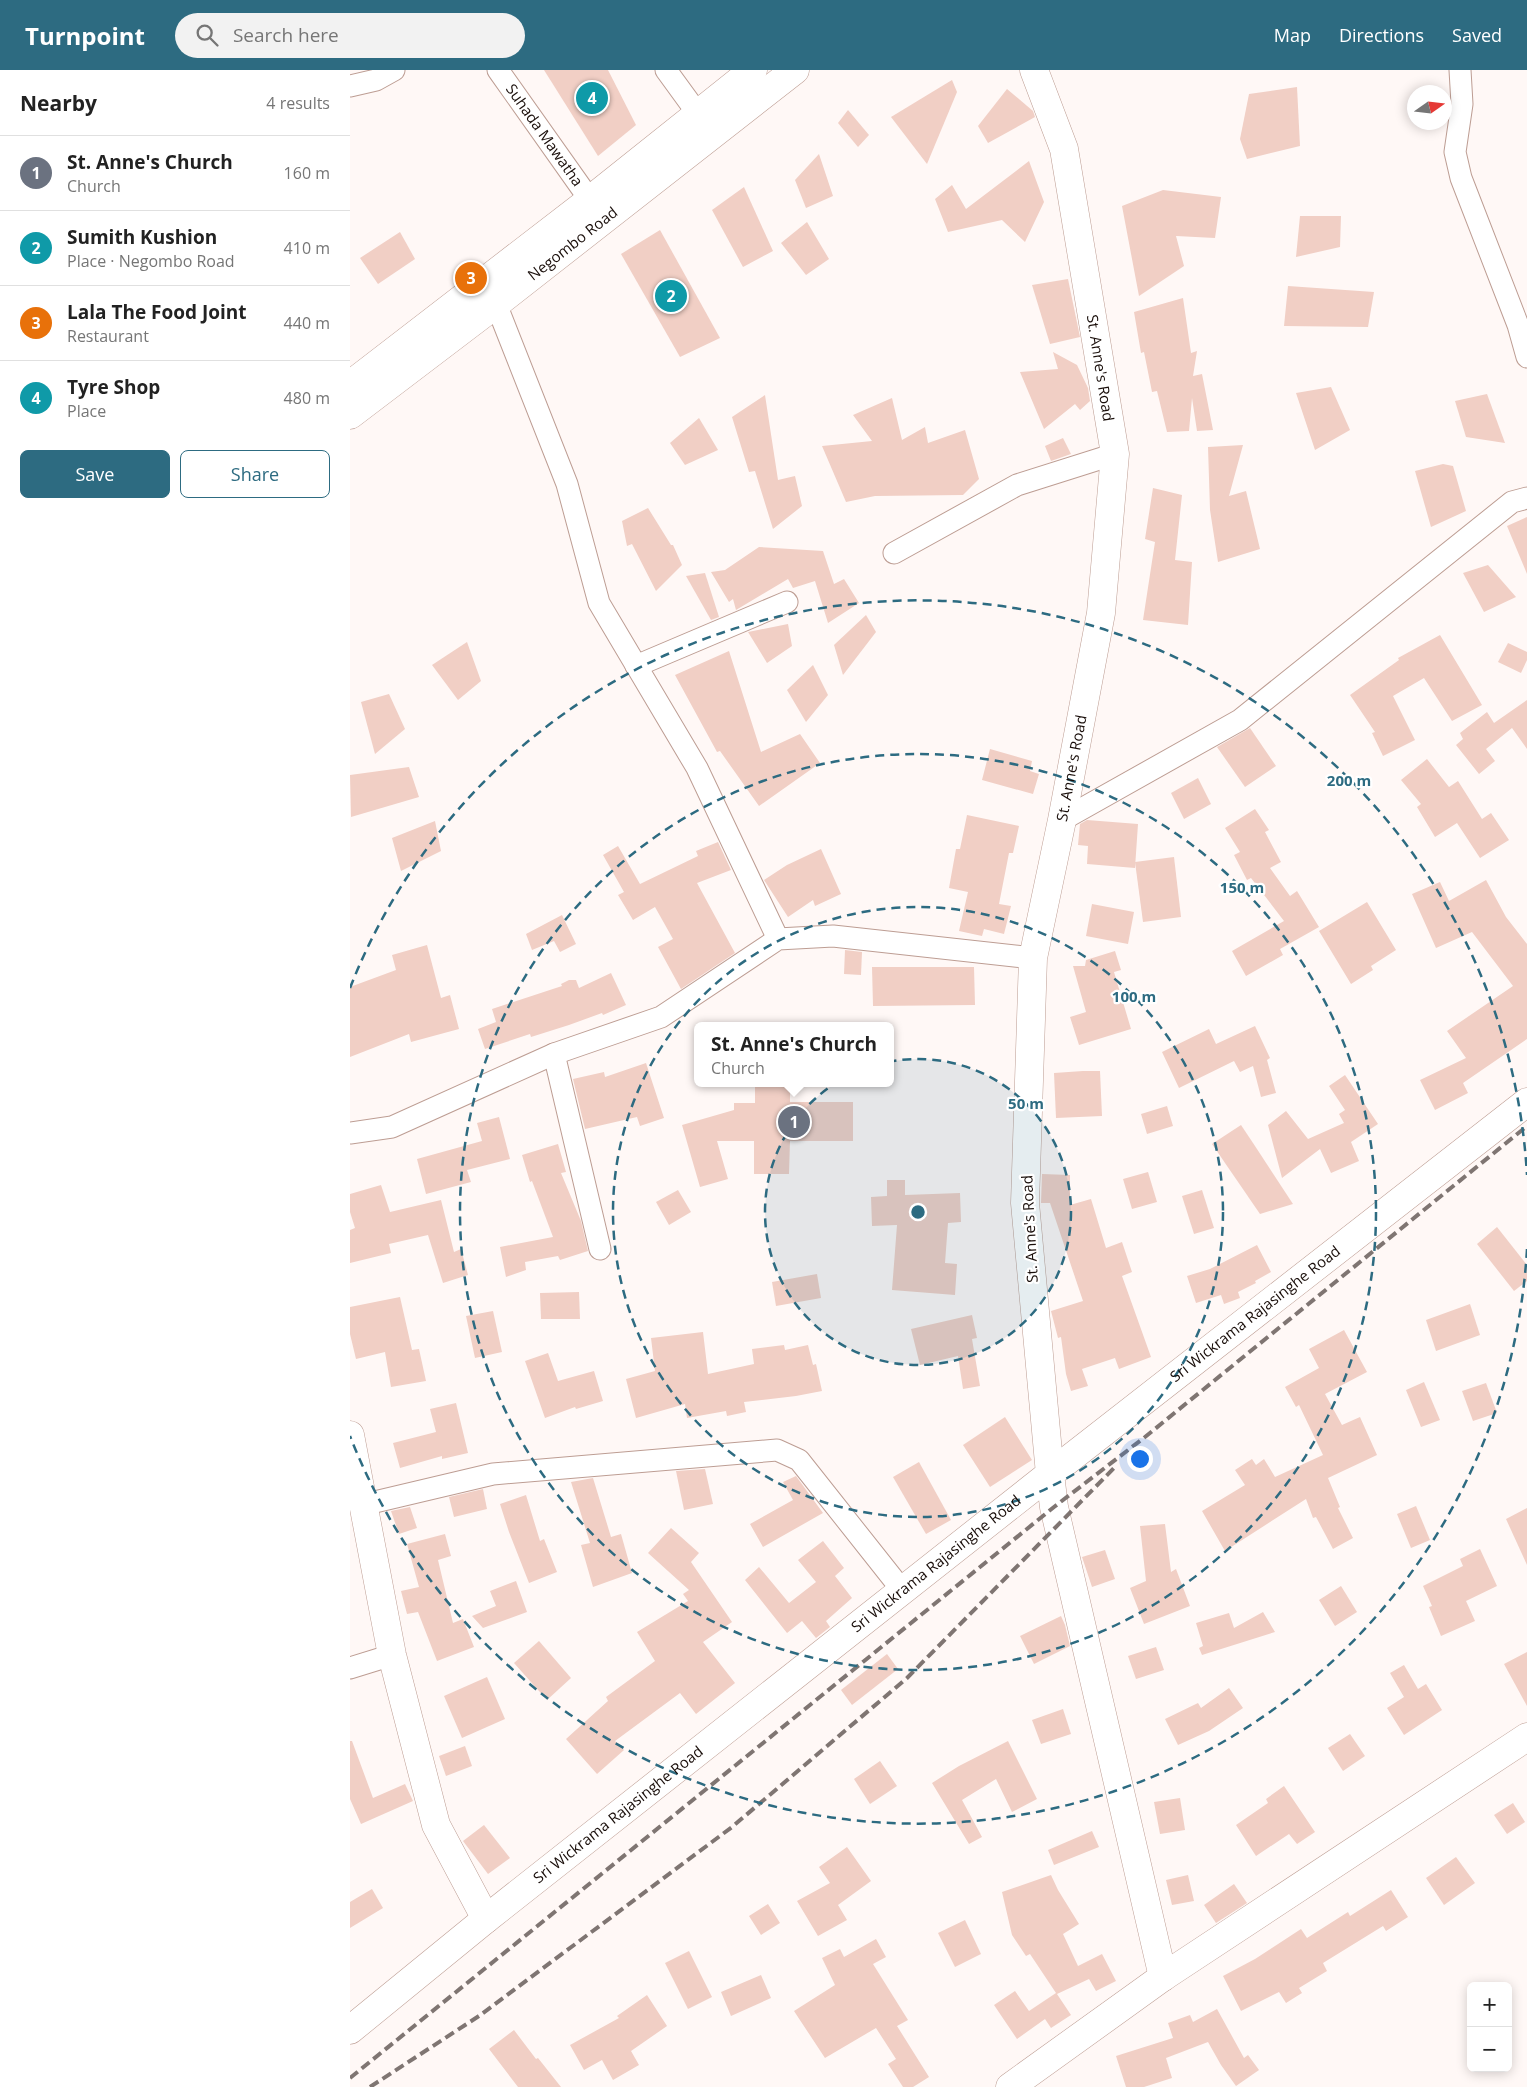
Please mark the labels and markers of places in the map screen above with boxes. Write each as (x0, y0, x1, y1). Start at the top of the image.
pin: 4 (576, 79, 608, 117)
pin: 3 (455, 259, 487, 297)
pin: 2 (655, 277, 687, 315)
pin: 1 (778, 1103, 810, 1141)
centre of rings (909, 1203, 927, 1221)

